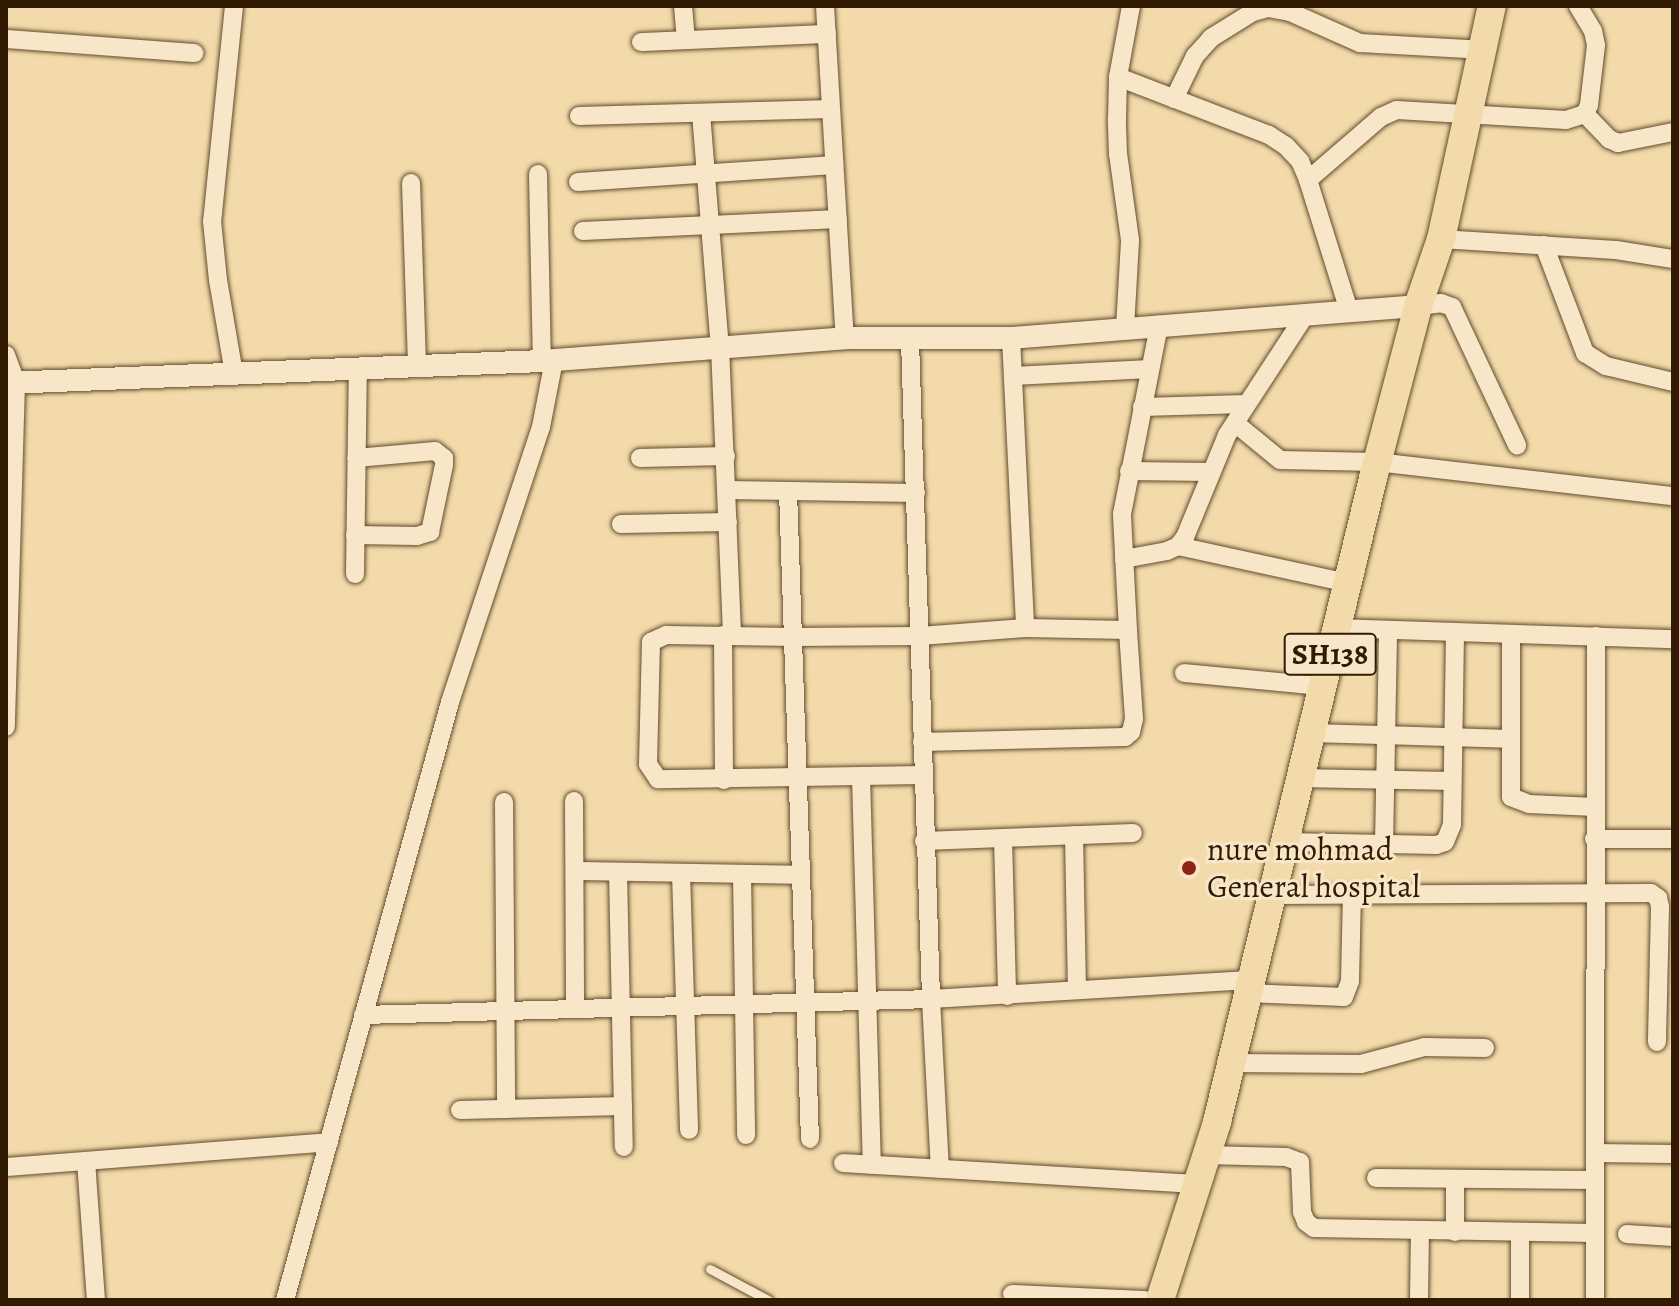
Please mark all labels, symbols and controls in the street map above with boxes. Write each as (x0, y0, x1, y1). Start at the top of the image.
road number: SH138 (1282, 628, 1378, 680)
place label: nure mohmad General hospital (1207, 831, 1420, 906)
marker: nure mohmad General hospital (1178, 857, 1200, 879)

